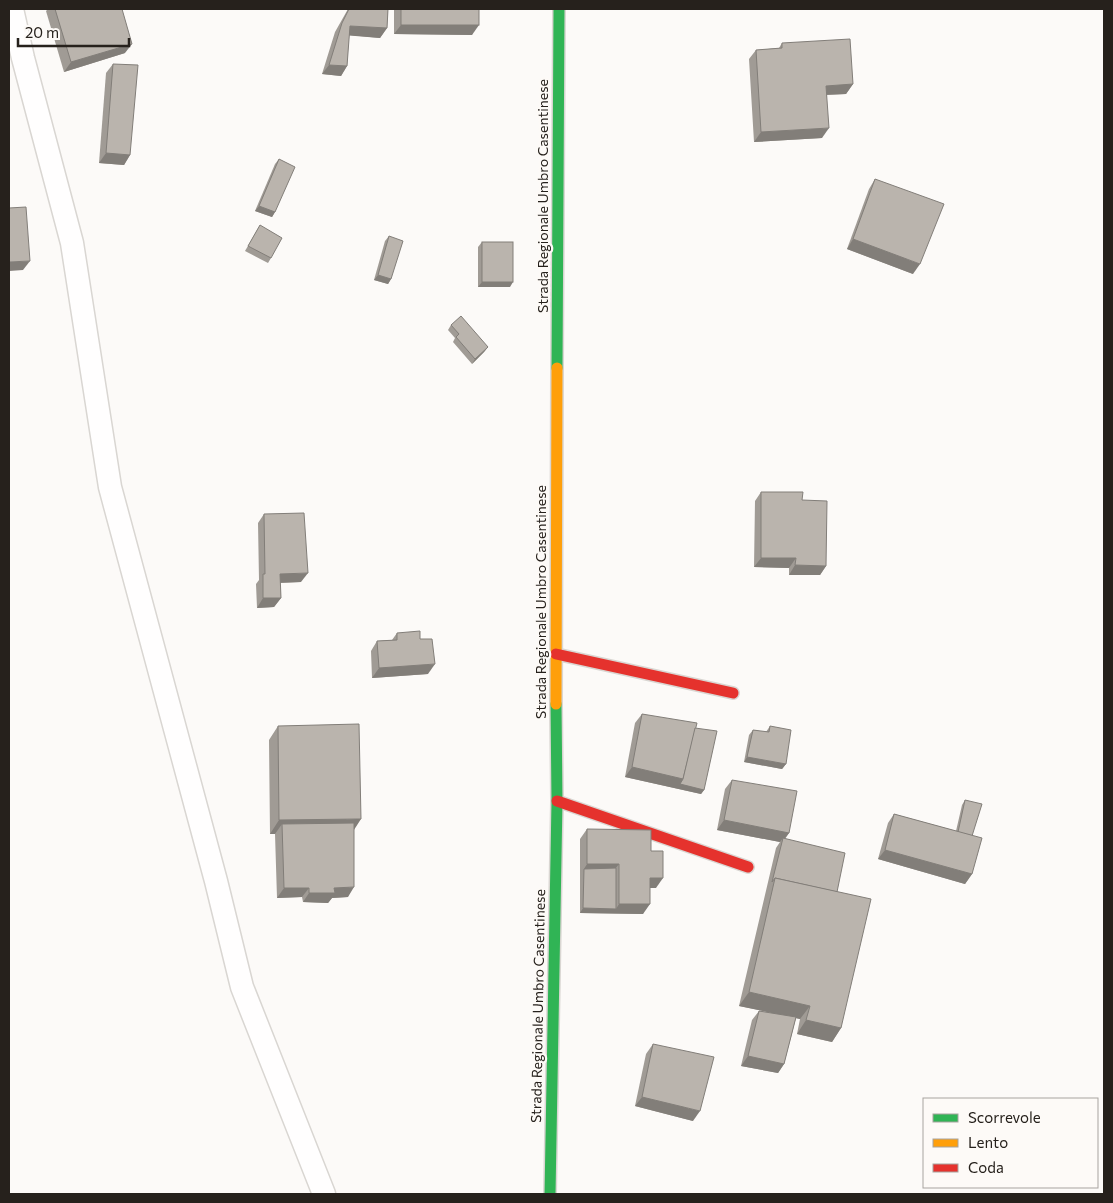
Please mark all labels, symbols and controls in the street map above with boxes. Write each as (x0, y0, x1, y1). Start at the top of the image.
scale bar (18, 15, 129, 47)
text: 20 m (25, 23, 59, 41)
street label: Strada Regionale Umbro Casentinese (534, 79, 551, 313)
street label: Strada Regionale Umbro Casentinese (532, 485, 549, 719)
street label: Strada Regionale Umbro Casentinese (527, 889, 548, 1123)
legend (923, 1098, 1098, 1188)
text: Scorrevole (968, 1108, 1041, 1126)
text: Lento (968, 1133, 1008, 1151)
text: Coda (968, 1158, 1004, 1176)

